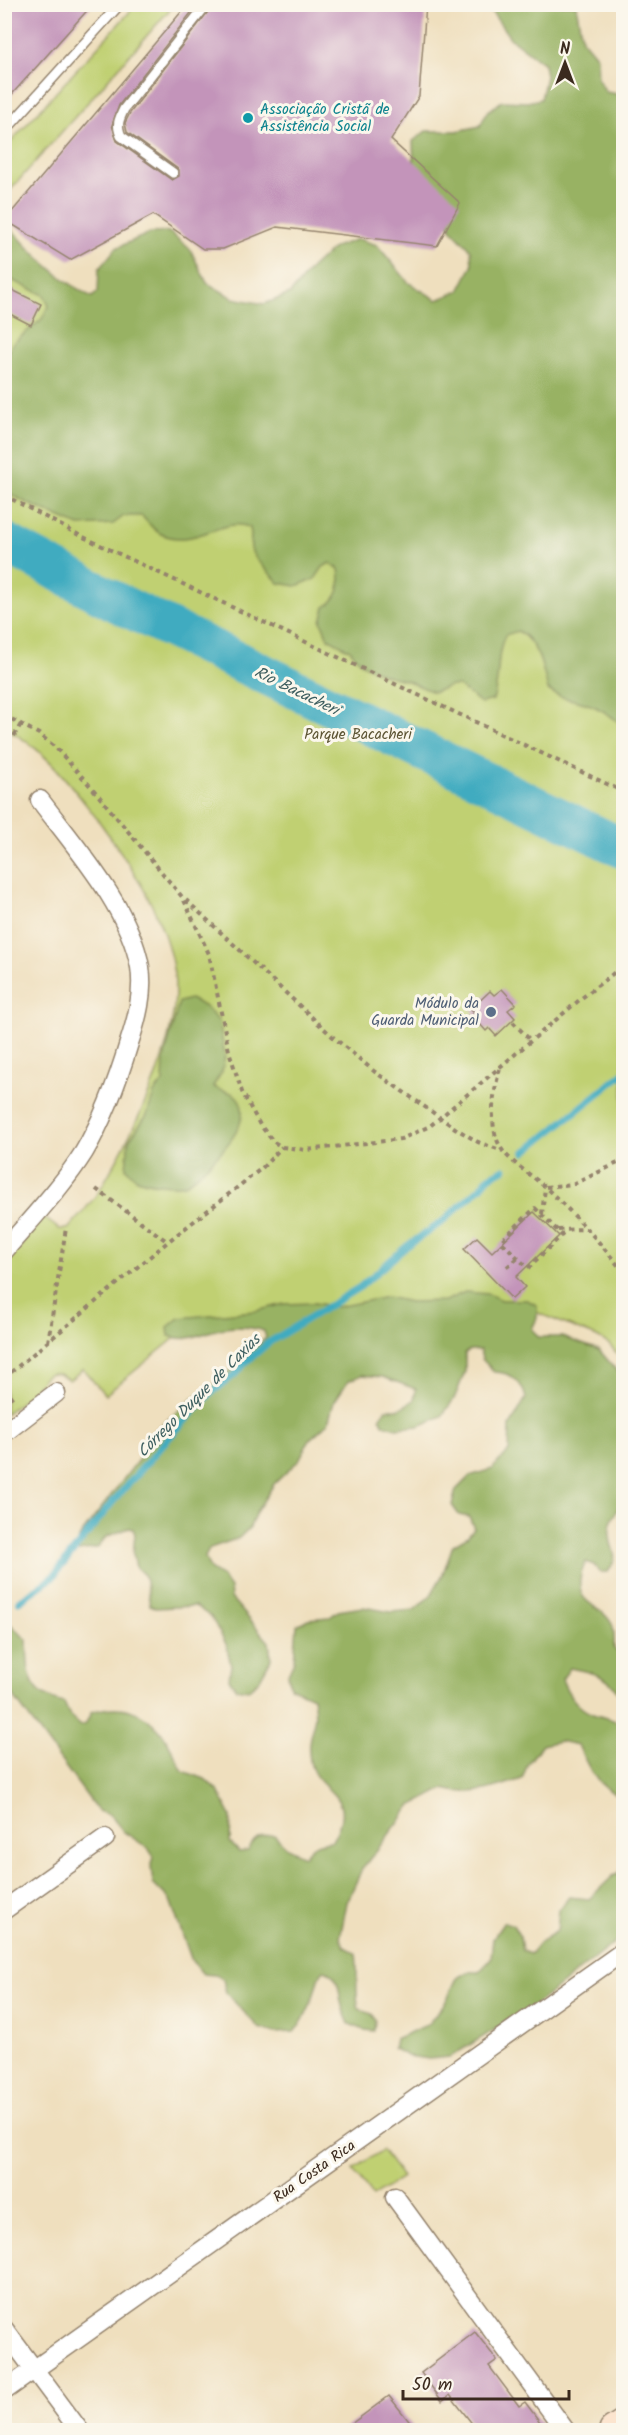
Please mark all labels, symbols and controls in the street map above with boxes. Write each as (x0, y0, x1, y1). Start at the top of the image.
north arrow (535, 33, 595, 93)
text: N (560, 37, 570, 62)
place label: Associação Cristã de Assistência Social (260, 98, 390, 139)
marker: Associação Cristã de Assistência Social (241, 111, 255, 125)
water label: Rio Bacacheri (250, 660, 346, 724)
park label: Parque Bacacheri (304, 723, 413, 747)
place label: Módulo da Guarda Municipal (371, 992, 479, 1033)
marker: Módulo da Guarda Municipal (484, 1005, 498, 1019)
water label: Córrego Duque de Caxias (131, 1327, 268, 1464)
street label: Rua Costa Rica (268, 2134, 361, 2209)
scale bar (403, 2363, 570, 2401)
text: 50 m (412, 2371, 452, 2400)

